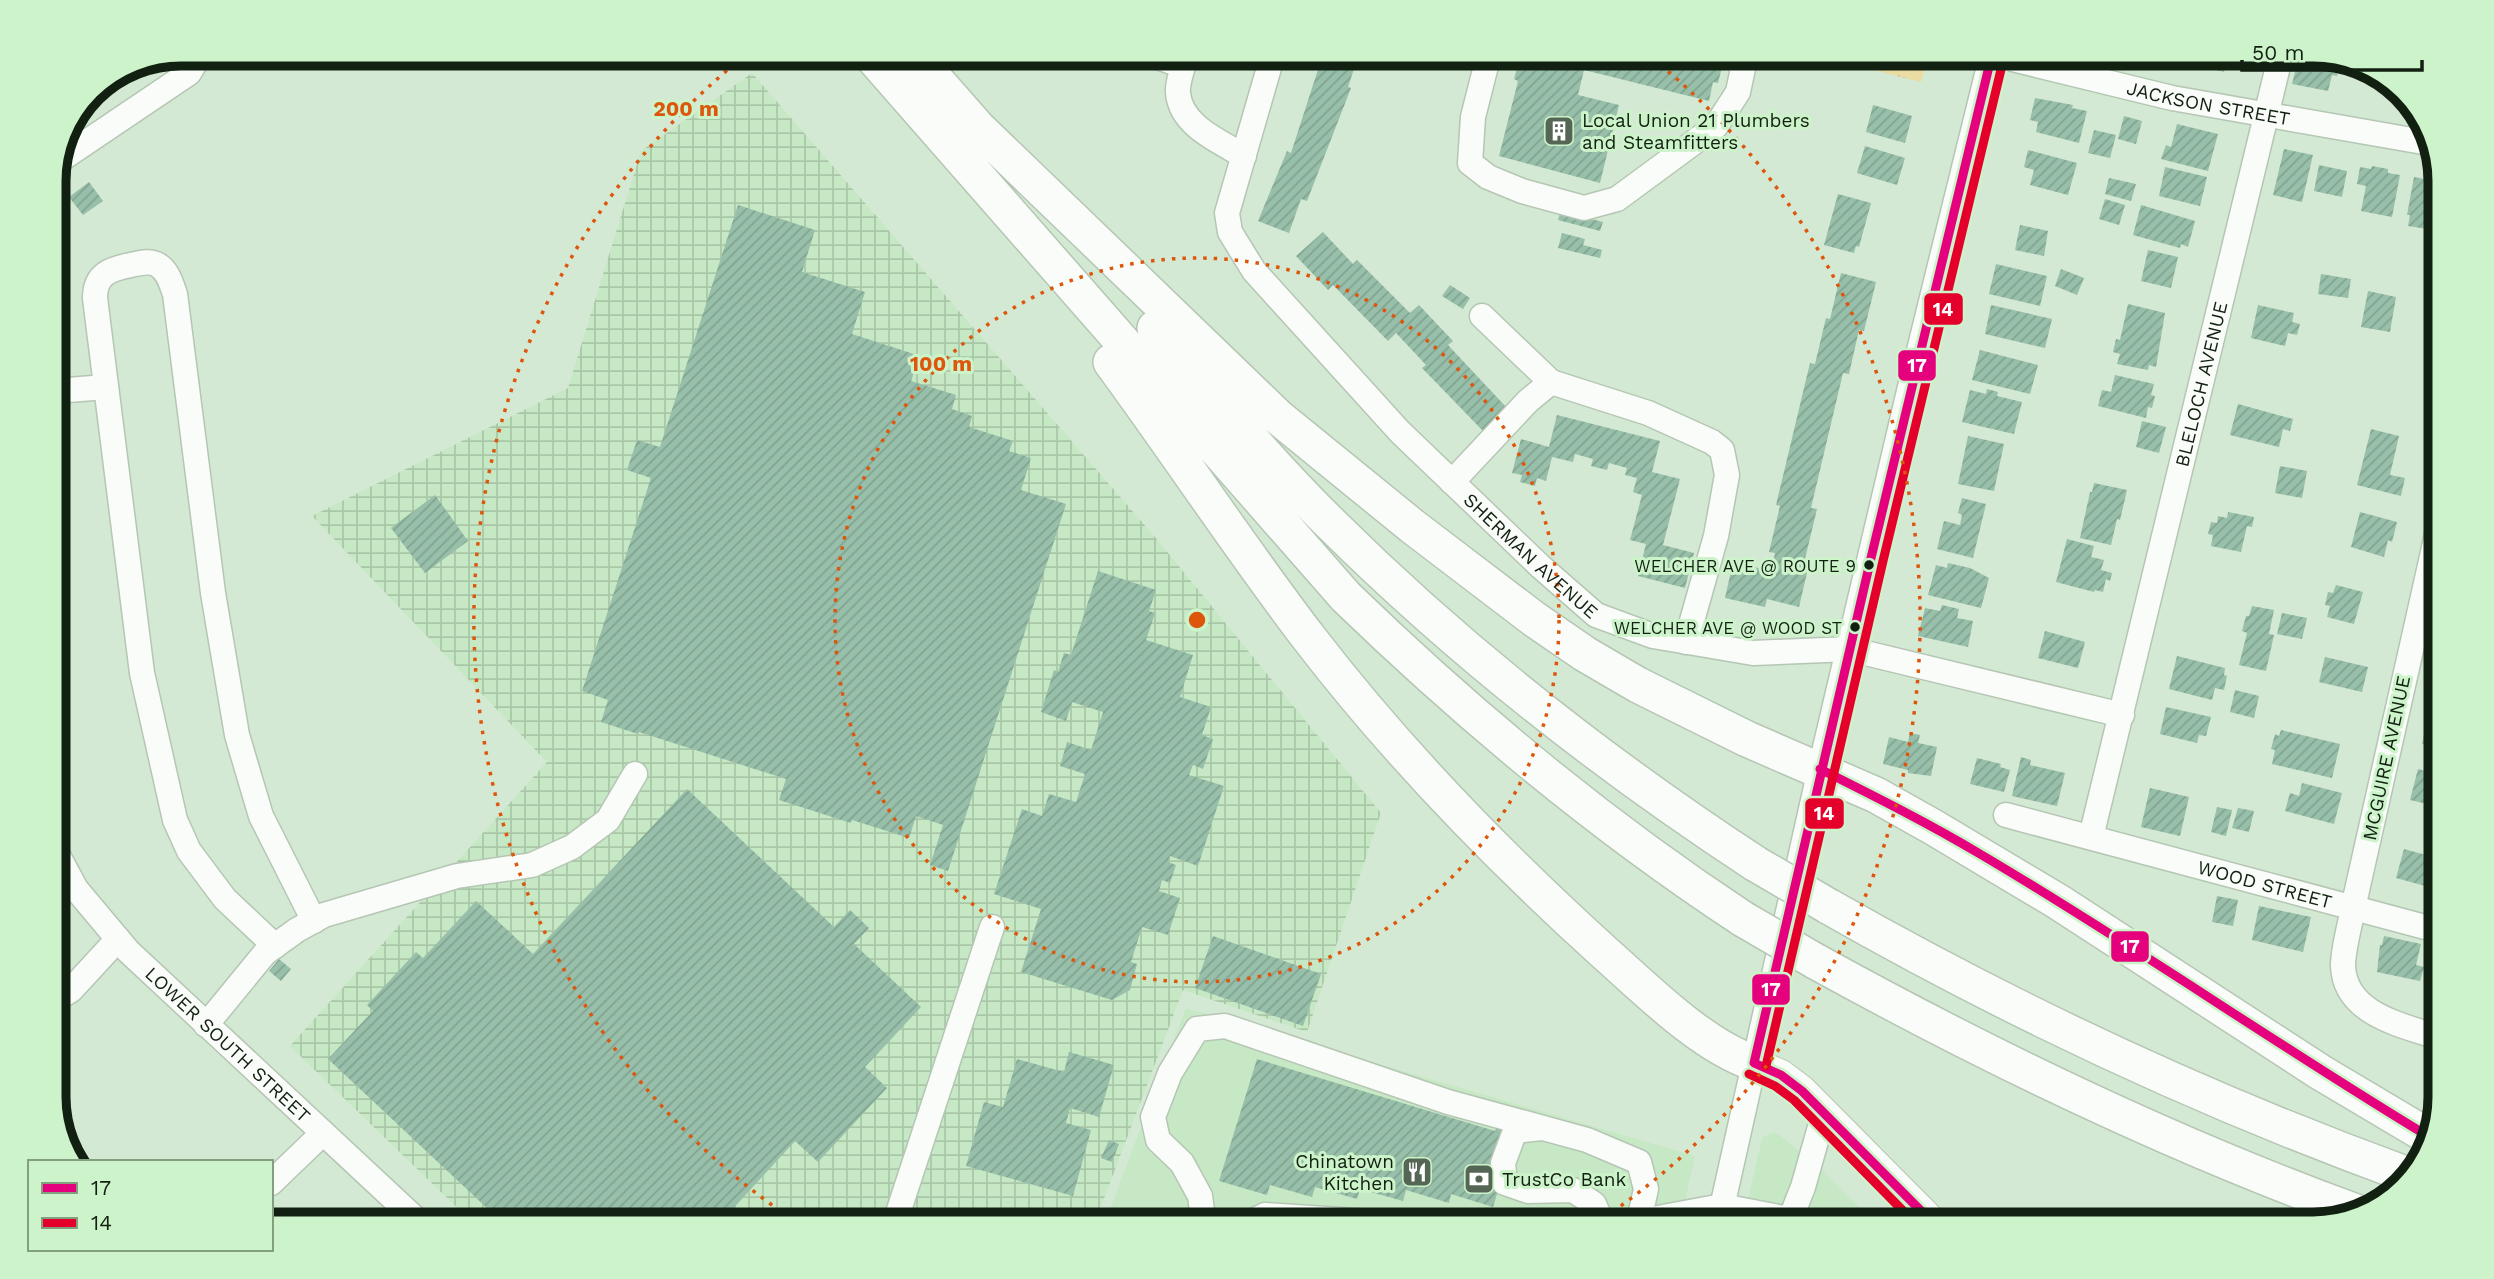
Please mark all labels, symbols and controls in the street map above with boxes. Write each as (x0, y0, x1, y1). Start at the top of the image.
scale bar (2242, 28, 2422, 72)
text: 50 m (2252, 40, 2304, 65)
street label: JACKSON STREET (2124, 76, 2292, 130)
text: 200 m (653, 96, 719, 121)
place label: Local Union 21 Plumbers and Steamfitters (1582, 109, 1810, 154)
building icon: Local Union 21 Plumbers and Steamfitters (1542, 114, 1576, 148)
line badge: 14 (1923, 292, 1964, 326)
text: 14 (1933, 298, 1953, 321)
street label: BLELOCH AVENUE (2170, 299, 2232, 469)
line badge: 17 (1897, 349, 1937, 382)
text: 100 m (910, 351, 972, 376)
text: 17 (1907, 354, 1927, 377)
street label: SHERMAN AVENUE (1459, 488, 1603, 624)
place label: WELCHER AVE @ ROUTE 9 (1634, 556, 1856, 576)
marker: WELCHER AVE @ ROUTE 9 (1862, 558, 1876, 572)
centre of rings (1185, 608, 1209, 632)
place label: WELCHER AVE @ WOOD ST (1614, 618, 1842, 638)
marker: WELCHER AVE @ WOOD ST (1848, 620, 1862, 634)
street label: MCGUIRE AVENUE (2358, 674, 2415, 843)
line badge: 14 (1804, 797, 1845, 830)
text: 14 (1814, 802, 1834, 825)
street label: WOOD STREET (2195, 856, 2335, 914)
line badge: 17 (2110, 930, 2150, 963)
text: 17 (2120, 935, 2140, 958)
street label: LOWER SOUTH STREET (140, 962, 315, 1127)
line badge: 17 (1751, 973, 1791, 1006)
text: 17 (1761, 978, 1781, 1001)
place label: Chinatown Kitchen (1295, 1150, 1394, 1195)
restaurant icon: Chinatown Kitchen (1400, 1155, 1434, 1189)
legend (28, 1160, 273, 1251)
bank icon: TrustCo Bank (1462, 1162, 1496, 1196)
place label: TrustCo Bank (1502, 1168, 1626, 1191)
text: 17 (91, 1175, 111, 1200)
text: 14 (91, 1210, 112, 1235)

